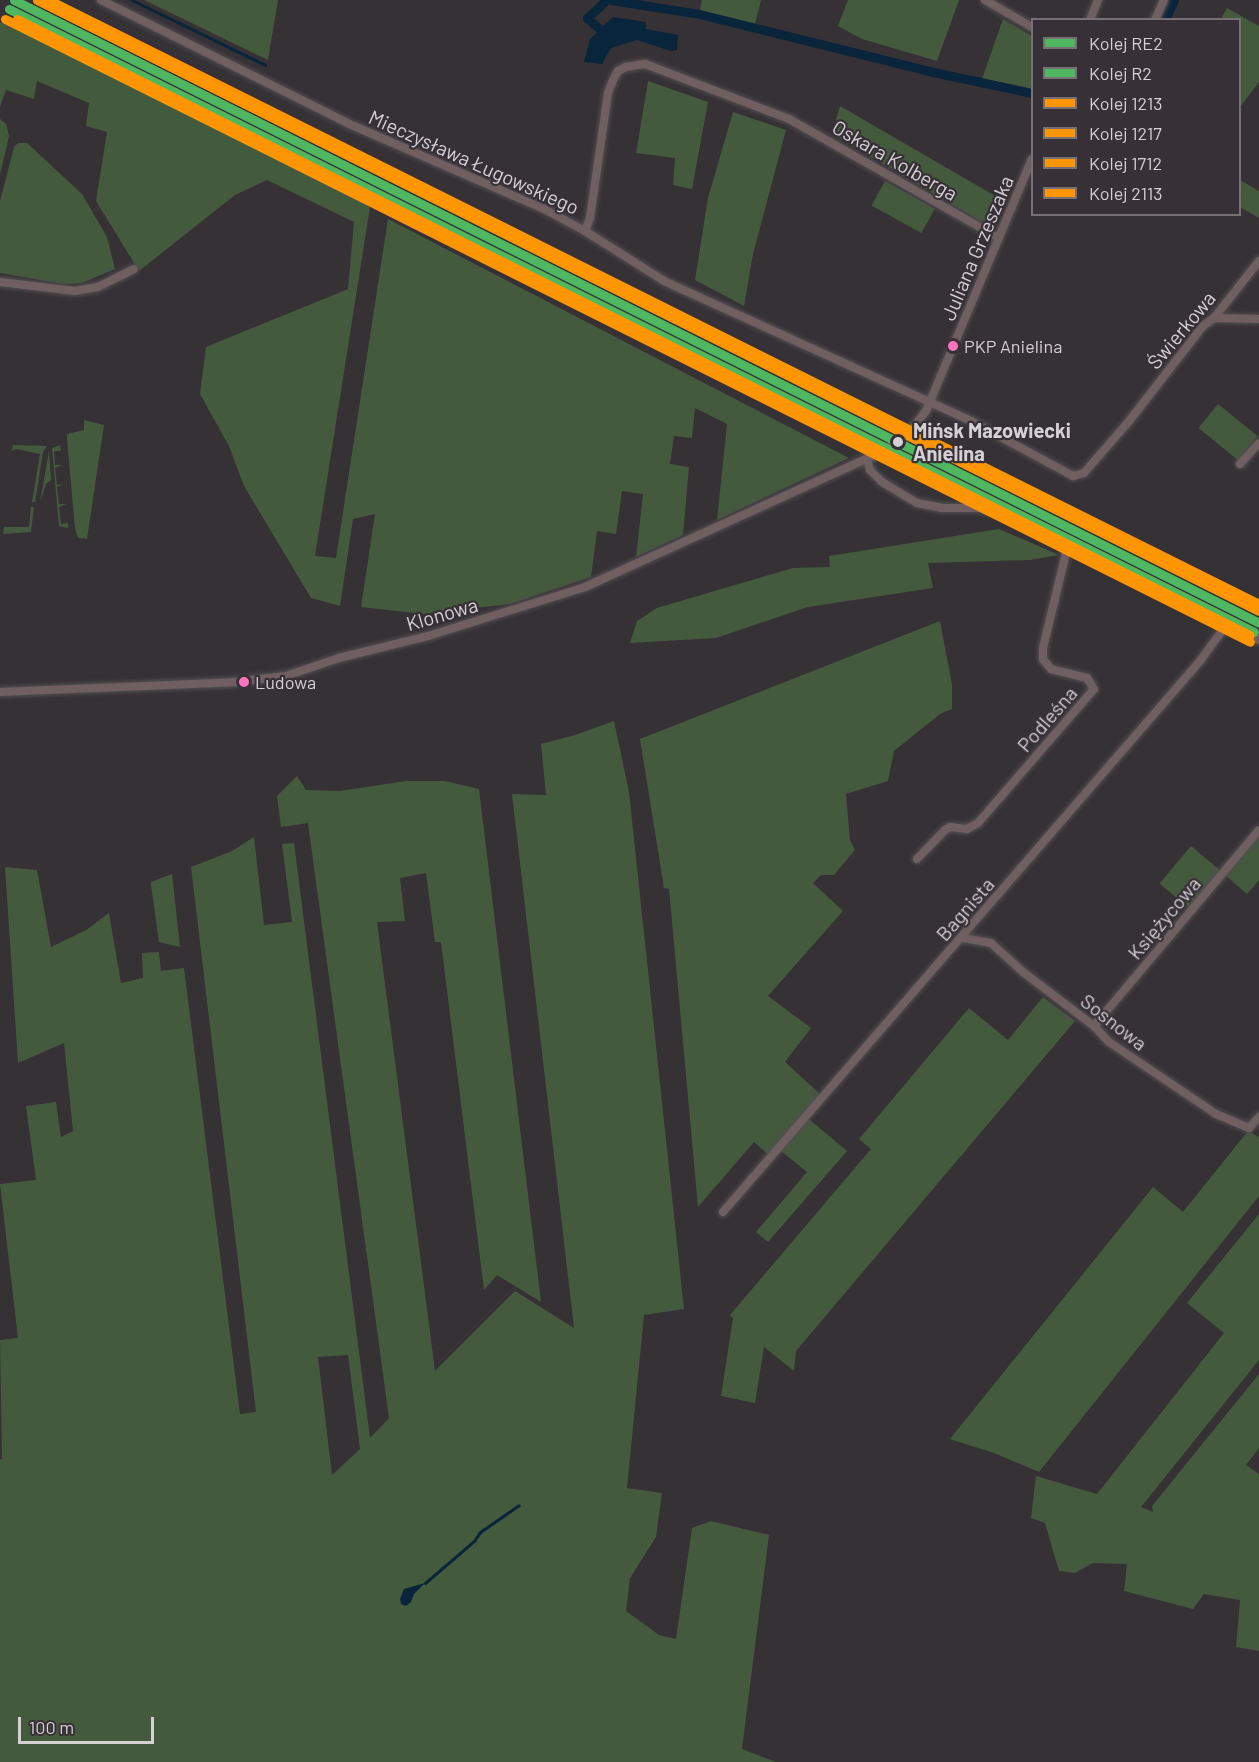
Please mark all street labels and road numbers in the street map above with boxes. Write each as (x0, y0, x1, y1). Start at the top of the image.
street label: Mieczysława Ługowskiego (365, 105, 583, 219)
street label: Oskara Kolberga (828, 115, 962, 205)
street label: Juliana Grzeszaka (936, 172, 1018, 324)
street label: Świerkowa (1142, 286, 1220, 374)
street label: Klonowa (403, 592, 481, 636)
street label: Podleśna (1012, 681, 1082, 757)
street label: Bagnista (931, 872, 999, 946)
street label: Księżycowa (1123, 872, 1205, 964)
street label: Sosnowa (1076, 989, 1152, 1055)

